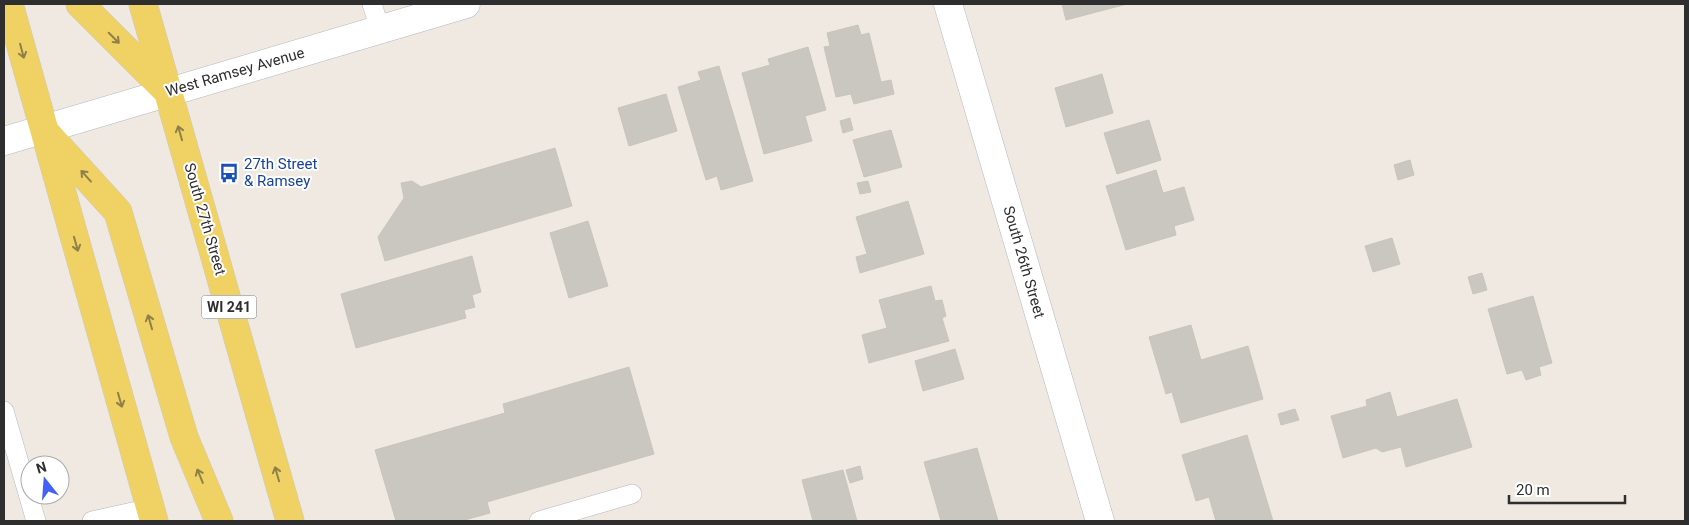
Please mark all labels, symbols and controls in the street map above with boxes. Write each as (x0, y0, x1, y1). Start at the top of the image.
one-way arrow (108, 32, 121, 44)
one-way arrow (18, 42, 27, 58)
street label: West Ramsey Avenue (164, 44, 306, 100)
one-way arrow (175, 125, 185, 141)
place label: 27th Street & Ramsey (244, 155, 317, 190)
street label: South 27th Street (180, 161, 230, 277)
bus stop icon: 27th Street & Ramsey (218, 162, 240, 184)
one-way arrow (80, 170, 91, 183)
street label: South 26th Street (999, 204, 1049, 320)
one-way arrow (71, 235, 81, 251)
road number: WI 241 (202, 296, 256, 318)
one-way arrow (145, 314, 155, 330)
one-way arrow (116, 392, 125, 408)
north arrow (20, 455, 70, 505)
text: N (34, 458, 48, 477)
one-way arrow (272, 467, 282, 483)
one-way arrow (195, 469, 204, 484)
scale bar (1509, 472, 1625, 504)
text: 20 m (1516, 481, 1550, 499)

